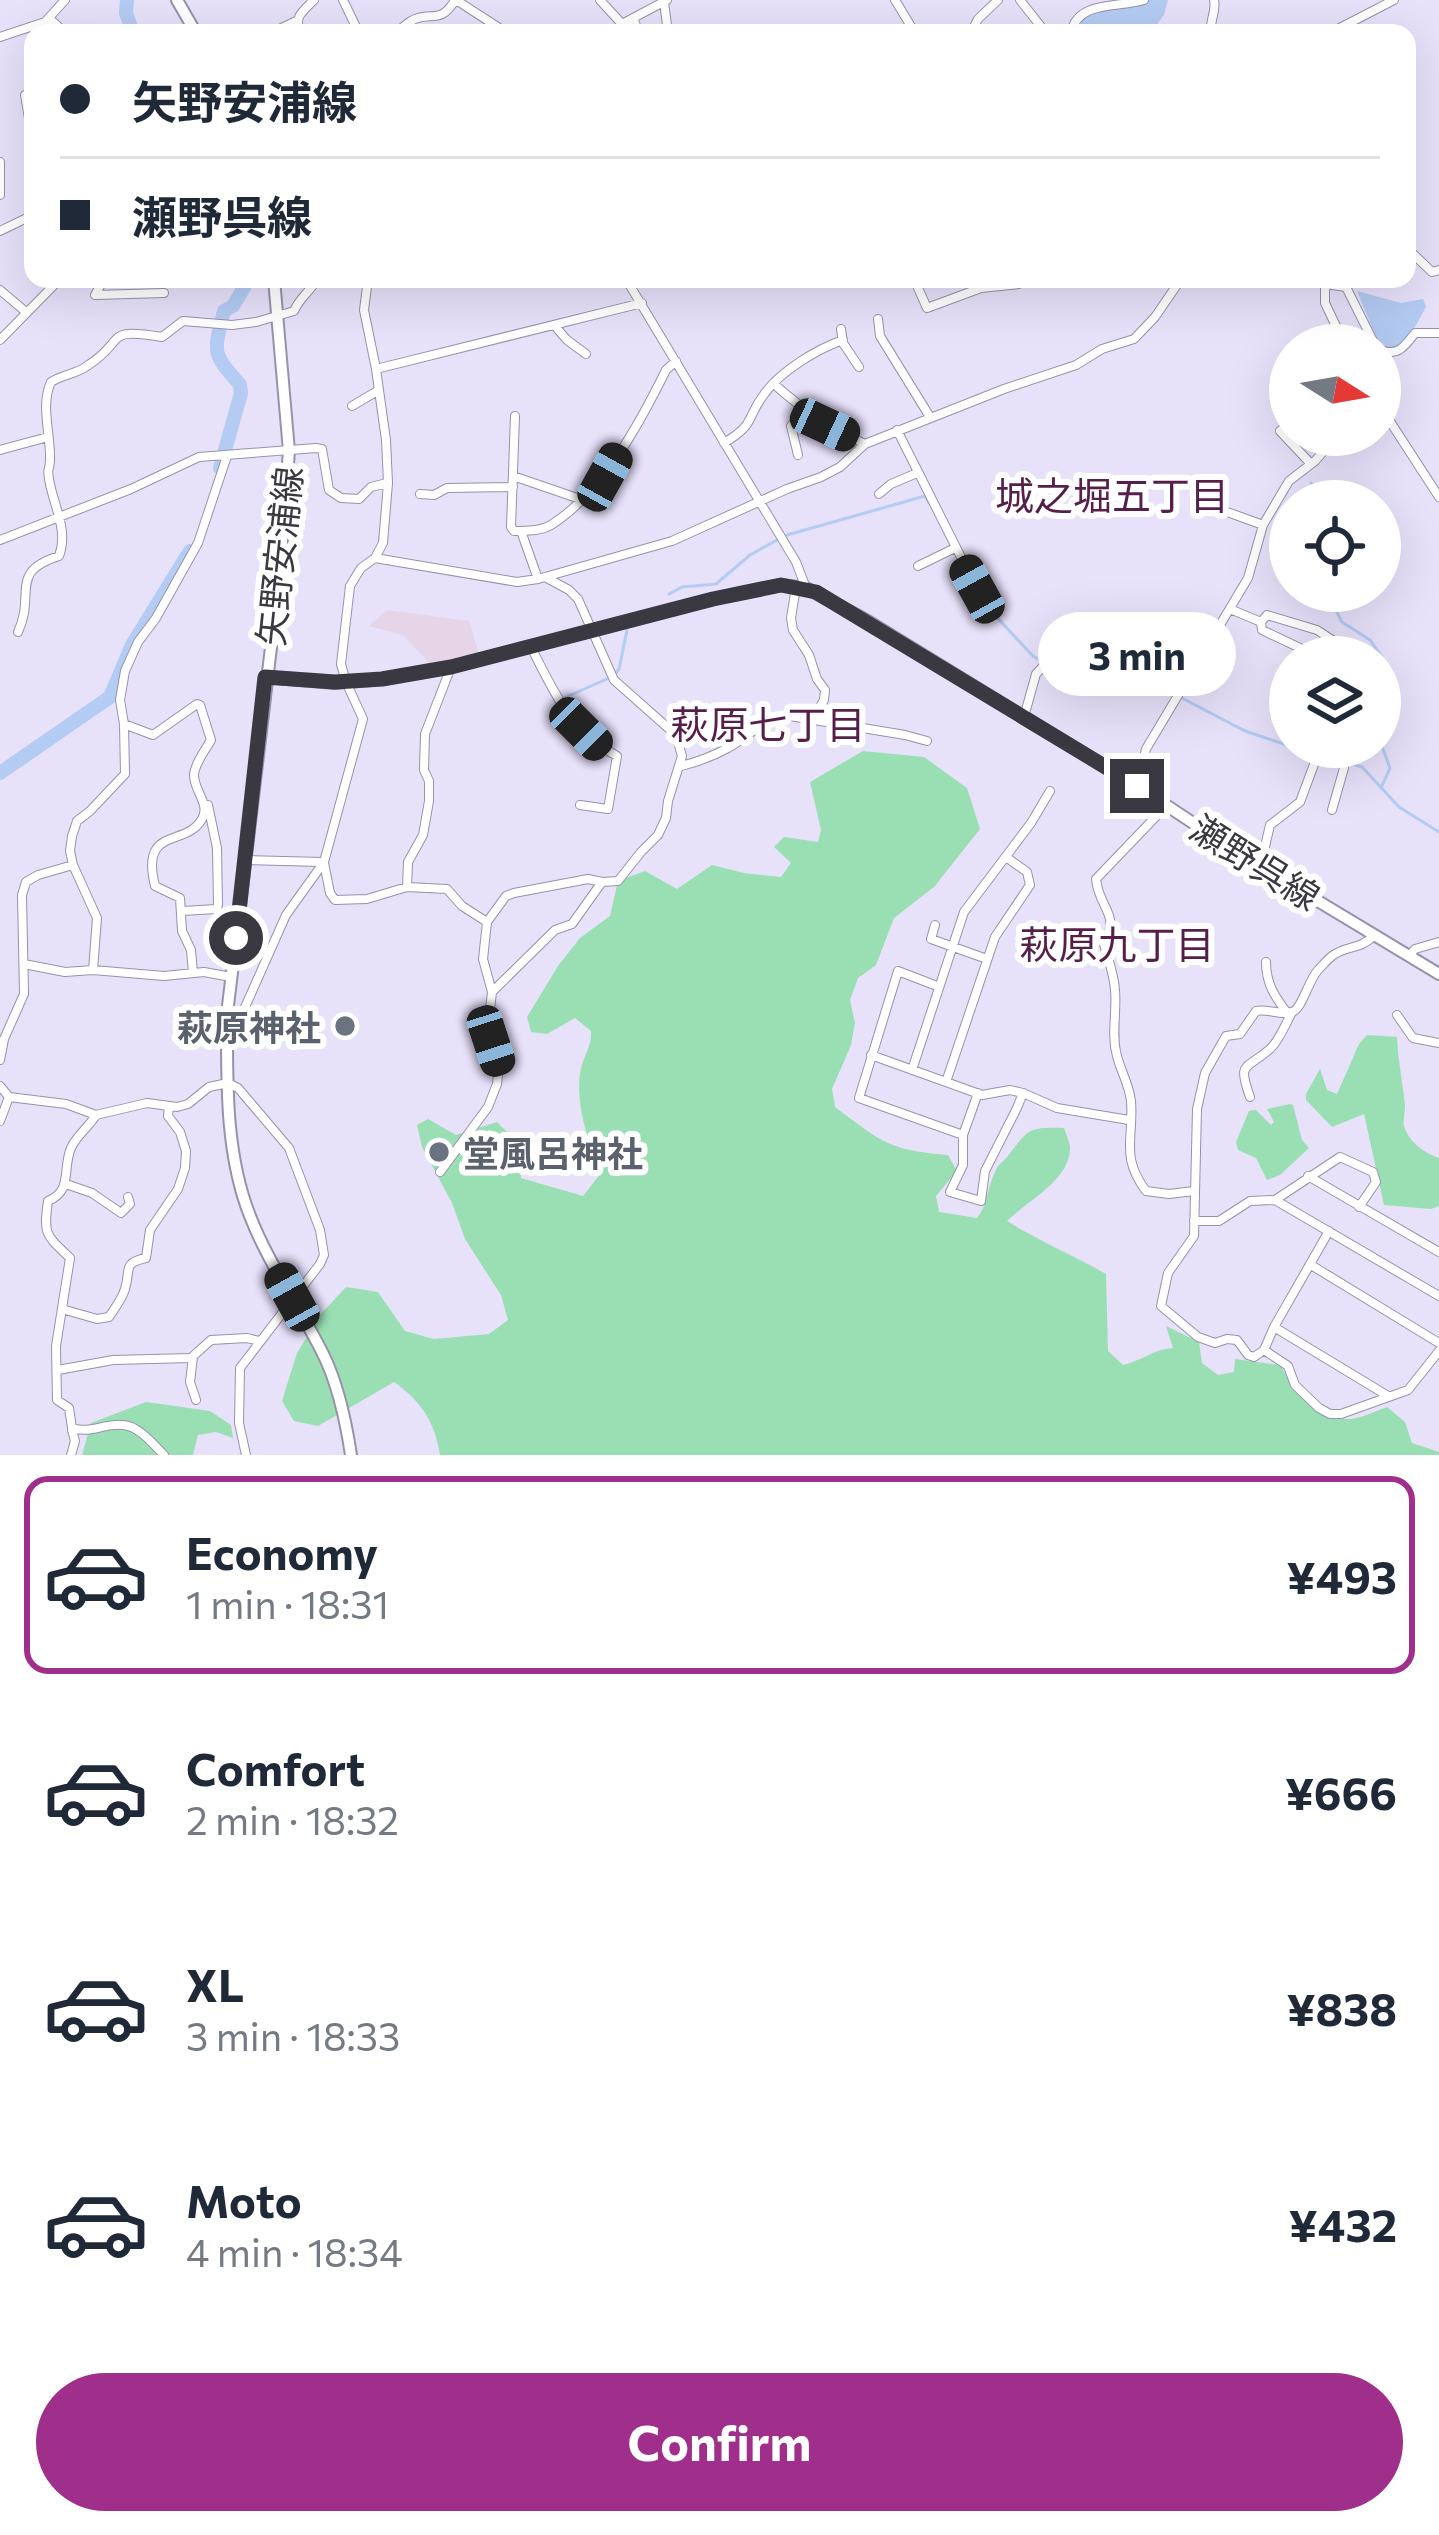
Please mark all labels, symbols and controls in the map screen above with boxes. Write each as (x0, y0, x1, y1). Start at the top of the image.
text: 矢野安浦線 (132, 73, 357, 128)
text: 瀬野呉線 (132, 188, 312, 243)
north arrow (1269, 324, 1401, 456)
map controls (1269, 324, 1401, 768)
car (785, 393, 865, 457)
car (572, 437, 638, 517)
street label: 矢野安浦線 (247, 464, 309, 648)
district label: 城之堀五丁目 (995, 470, 1229, 518)
button: locate (1269, 480, 1401, 612)
car (944, 549, 1010, 629)
callout: 3 min (1038, 612, 1236, 696)
text: 3 min (1088, 630, 1186, 678)
button: layers (1269, 636, 1401, 768)
car (543, 691, 619, 767)
district label: 萩原七丁目 (670, 699, 866, 747)
route end (1110, 759, 1164, 813)
street label: 瀬野呉線 (1183, 804, 1329, 918)
route start (209, 911, 263, 965)
district label: 萩原九丁目 (1019, 919, 1215, 967)
car (463, 1001, 519, 1081)
place label: 萩原神社 (177, 1004, 321, 1048)
marker: 萩原神社 (332, 1013, 358, 1039)
place label: 堂風呂神社 (463, 1130, 643, 1174)
marker: 堂風呂神社 (426, 1139, 452, 1165)
car (259, 1257, 325, 1337)
icon: car (42, 1521, 150, 1629)
text: Economy (186, 1524, 378, 1579)
text: ¥493 (1286, 1548, 1397, 1603)
text: 1 min · 18:31 (186, 1579, 389, 1627)
icon: car (42, 1737, 150, 1845)
text: Comfort (186, 1740, 365, 1795)
text: ¥666 (1285, 1764, 1397, 1819)
text: 2 min · 18:32 (186, 1795, 399, 1843)
icon: car (42, 1953, 150, 2061)
text: XL (186, 1956, 244, 2011)
text: ¥838 (1287, 1980, 1397, 2035)
text: 3 min · 18:33 (186, 2011, 400, 2059)
icon: car (42, 2169, 150, 2277)
text: Moto (186, 2172, 302, 2227)
text: ¥432 (1289, 2196, 1397, 2251)
text: 4 min · 18:34 (186, 2227, 403, 2275)
button: Confirm (36, 2373, 1403, 2511)

